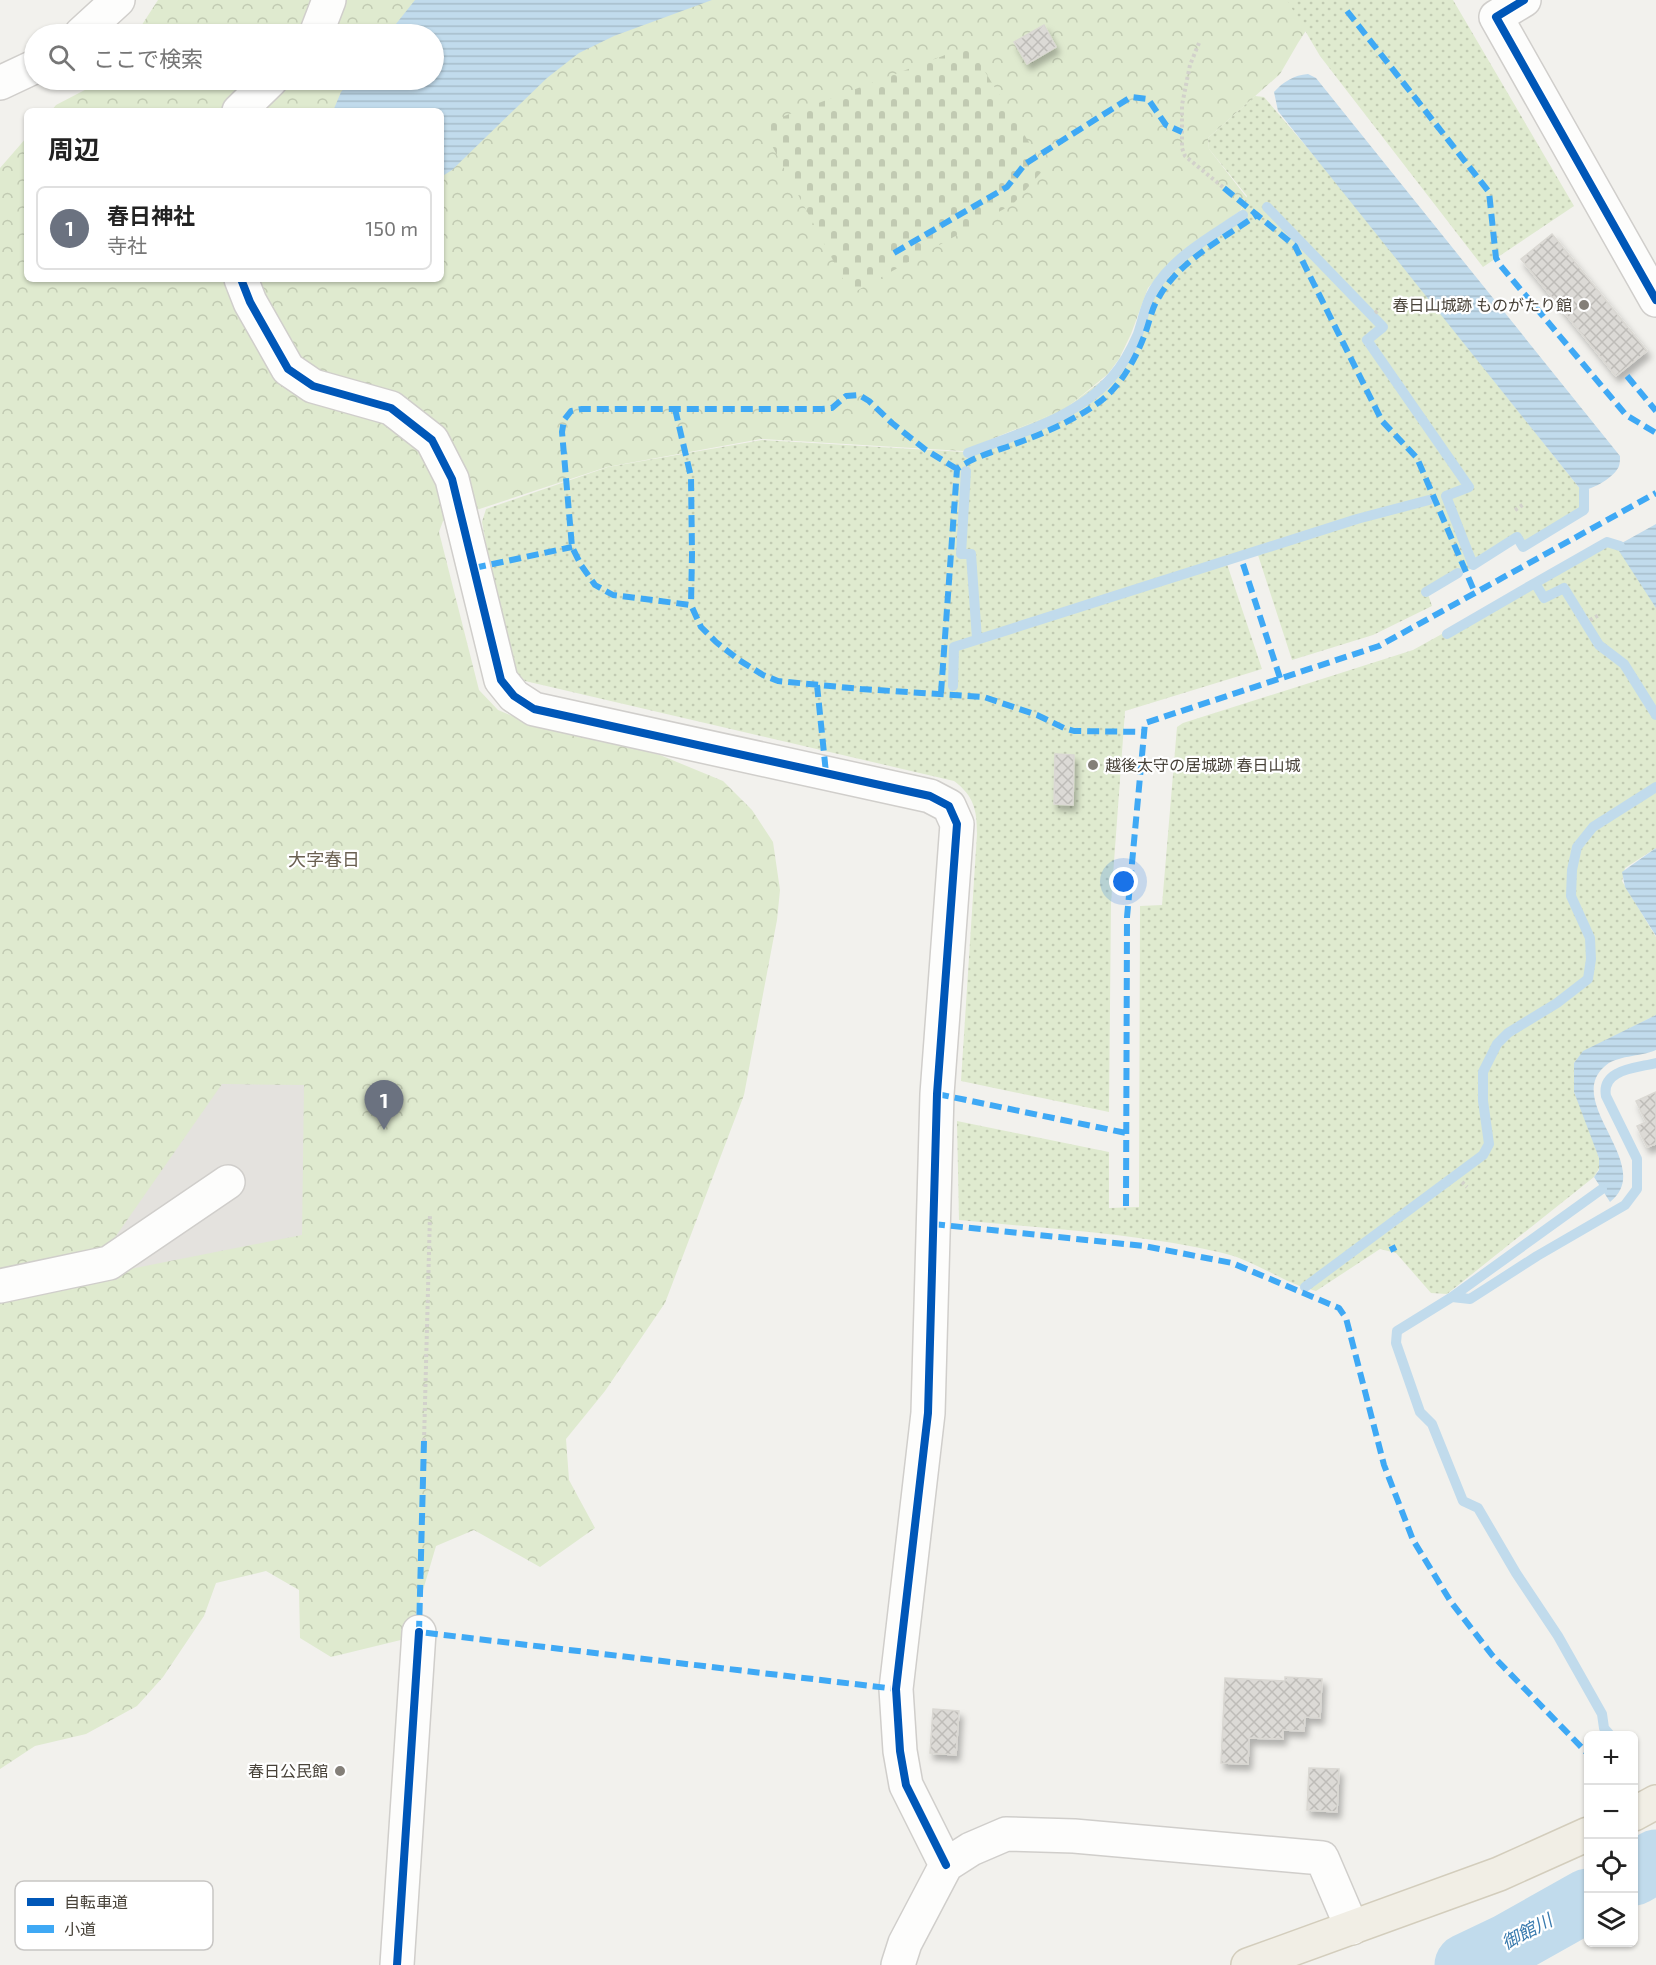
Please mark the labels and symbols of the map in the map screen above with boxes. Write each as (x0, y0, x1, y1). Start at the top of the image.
place label: 春日山城跡 ものがたり館 (1392, 295, 1572, 314)
marker: 春日山城跡 ものがたり館 (1577, 298, 1591, 312)
place label: 越後太守の居城跡 春日山城 (1105, 755, 1301, 774)
marker: 越後太守の居城跡 春日山城 (1086, 758, 1100, 772)
district label: 大字春日 (288, 848, 360, 870)
your location (1109, 867, 1138, 896)
pin: 1 (364, 1080, 404, 1130)
place label: 春日公民館 (248, 1761, 328, 1780)
marker: 春日公民館 (333, 1764, 347, 1778)
legend (15, 1881, 213, 1950)
text: 自転車道 (64, 1892, 128, 1911)
water label: 御館川 (1498, 1908, 1557, 1954)
text: 小道 (64, 1919, 96, 1938)

